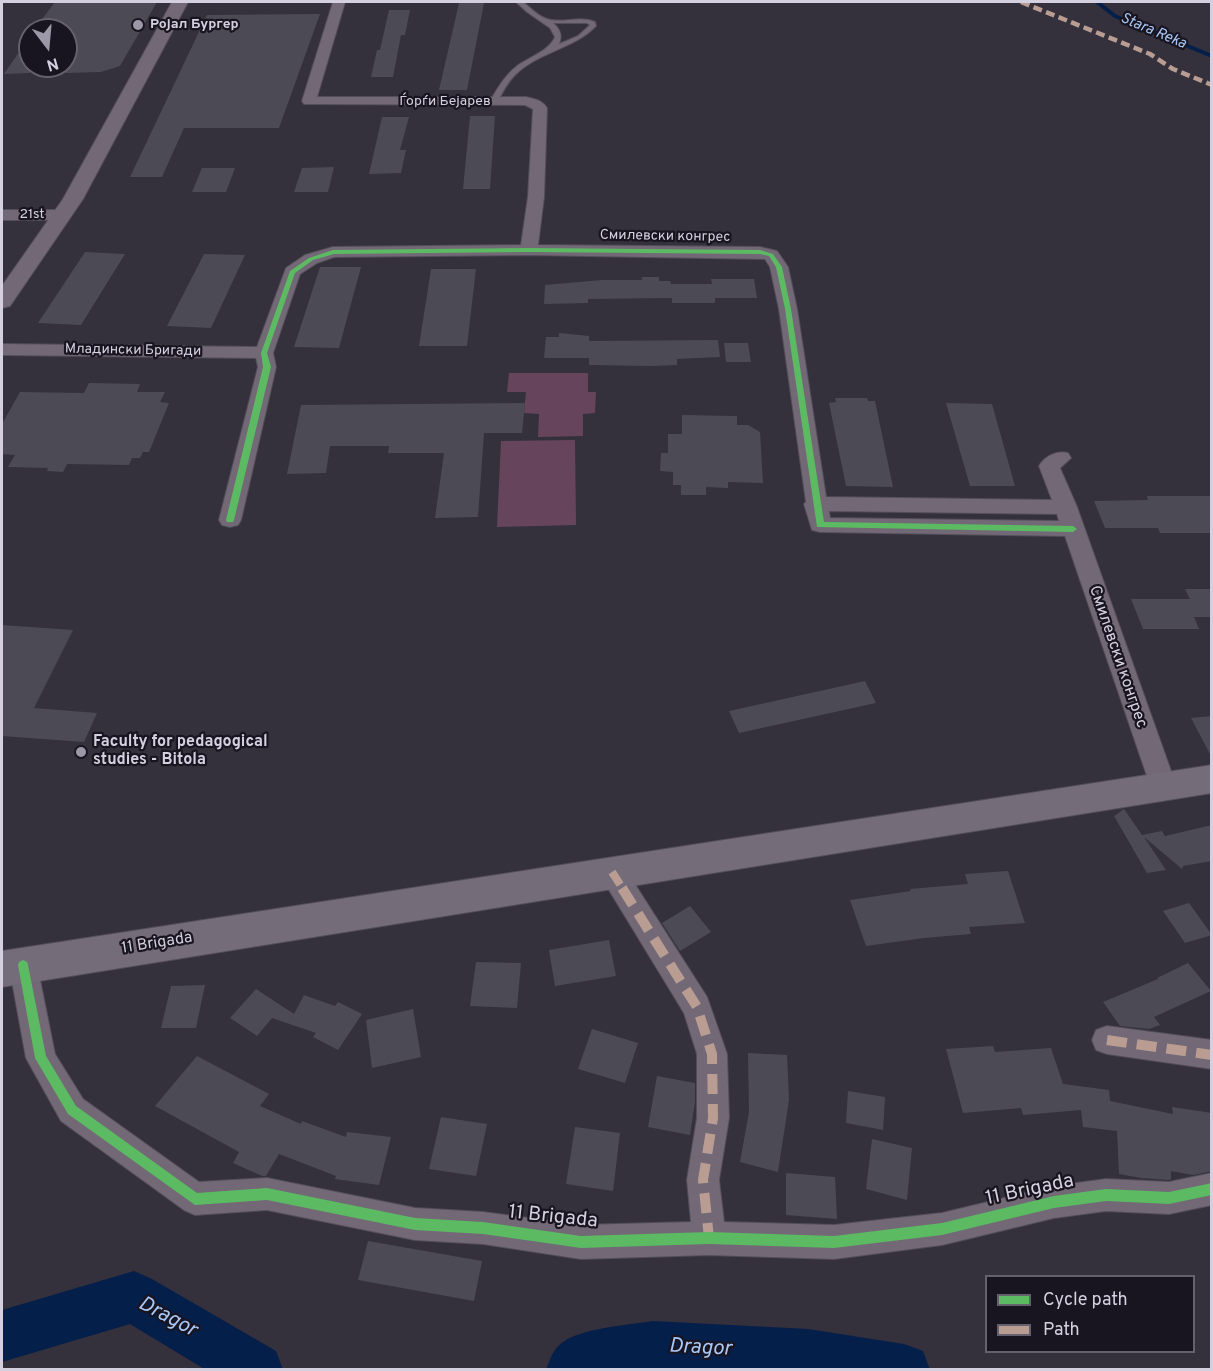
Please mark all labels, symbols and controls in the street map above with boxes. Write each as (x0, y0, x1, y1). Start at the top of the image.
water label: Stara Reka (1117, 10, 1189, 54)
place label: Ројал Бургер (150, 17, 239, 33)
north arrow (18, 18, 78, 78)
marker: Ројал Бургер (131, 18, 145, 32)
text: N (44, 52, 61, 75)
street label: Ѓорѓи Бејарев (399, 94, 491, 110)
street label: 21st (19, 207, 45, 223)
street label: Смилевски конгрес (600, 227, 730, 247)
street label: Младински Бригади (65, 341, 201, 361)
street label: Смилевски конгрес (1084, 583, 1150, 731)
place label: Faculty for pedagogical studies - Bitola (93, 733, 268, 771)
marker: Faculty for pedagogical studies - Bitola (74, 745, 88, 759)
street label: 11 Brigada (120, 929, 194, 959)
street label: 11 Brigada (984, 1170, 1076, 1212)
street label: 11 Brigada (507, 1201, 599, 1235)
legend (985, 1275, 1195, 1353)
text: Cycle path (1043, 1289, 1128, 1312)
water label: Dragor (133, 1292, 201, 1344)
text: Path (1043, 1319, 1080, 1342)
water label: Dragor (668, 1335, 732, 1363)

